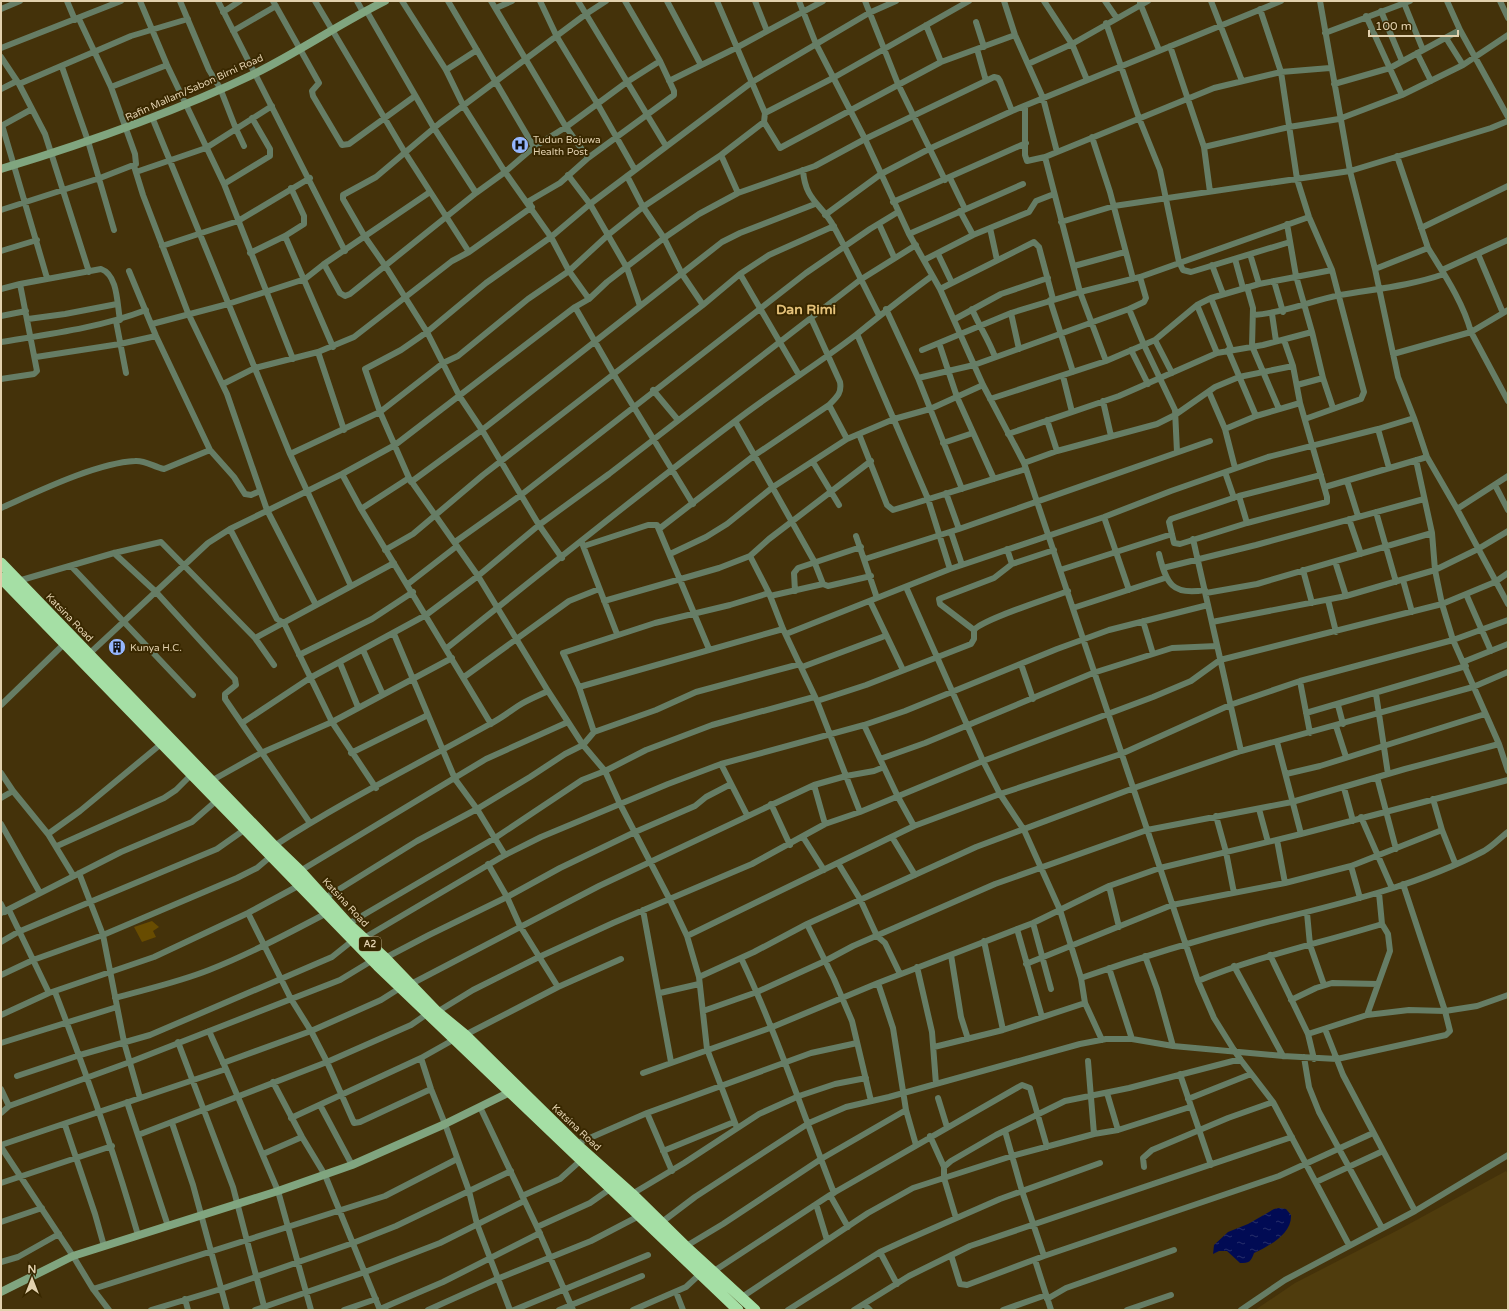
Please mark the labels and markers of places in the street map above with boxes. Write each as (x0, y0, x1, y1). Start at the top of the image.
place label: Tudun Bojuwa Health Post (533, 134, 601, 158)
hospital icon: Tudun Bojuwa Health Post (510, 135, 530, 155)
building icon: Kunya H.C. (107, 637, 127, 657)
place label: Kunya H.C. (130, 642, 182, 654)

